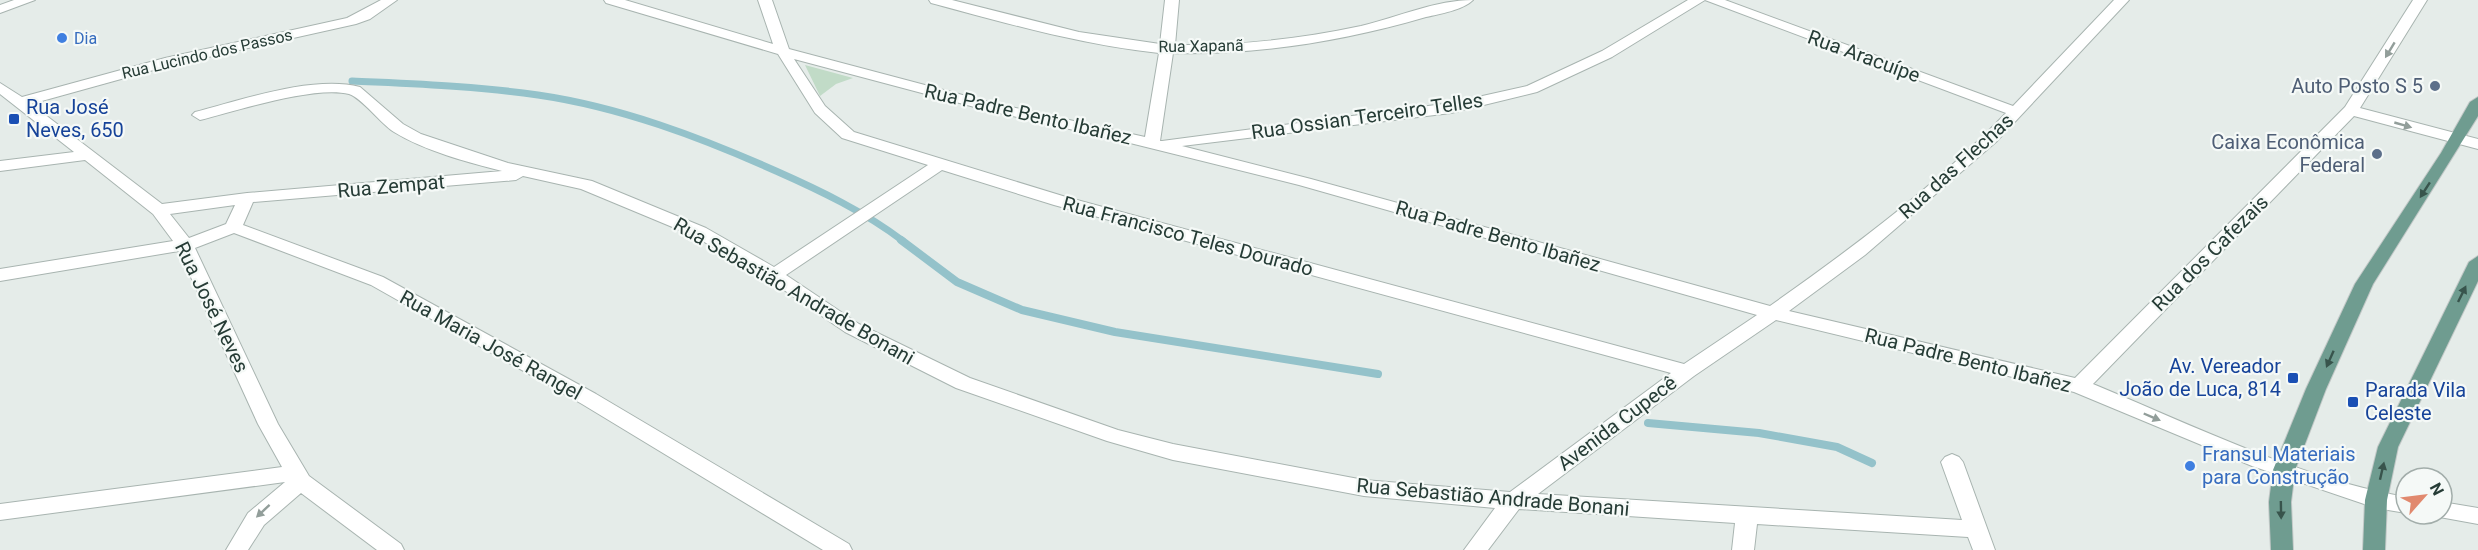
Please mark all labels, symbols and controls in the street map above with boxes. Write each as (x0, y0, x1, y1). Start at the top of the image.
street label: Rua Lucindo dos Passos (120, 25, 294, 83)
street label: Rua Aracuípe (1805, 25, 1923, 87)
place label: Dia (74, 29, 97, 48)
marker: Dia (55, 31, 69, 45)
street label: Rua Xapanã (1158, 36, 1244, 56)
one-way arrow (2384, 42, 2395, 58)
place label: Auto Posto S 5 (2291, 74, 2423, 98)
street label: Rua Padre Bento Ibañez (922, 78, 1134, 150)
marker: Auto Posto S 5 (2428, 79, 2442, 93)
street label: Rua Ossian Terceiro Telles (1250, 88, 1484, 144)
place label: Rua José Neves, 650 (26, 95, 124, 142)
street label: Rua das Flechas (1894, 108, 2018, 224)
marker: Rua José Neves, 650 (7, 112, 21, 126)
one-way arrow (2394, 121, 2413, 131)
place label: Caixa Econômica Federal (2211, 130, 2365, 177)
marker: Caixa Econômica Federal (2370, 147, 2384, 161)
street label: Rua Zempat (336, 169, 446, 203)
one-way arrow (2420, 181, 2431, 198)
street label: Rua dos Cafezais (2147, 190, 2273, 316)
street label: Rua Francisco Teles Dourado (1060, 191, 1316, 281)
street label: Rua Padre Bento Ibañez (1393, 195, 1603, 277)
street label: Rua Sebastião Andrade Bonani (669, 212, 919, 370)
street label: Rua José Neves (170, 238, 254, 376)
street label: Rua Maria José Rangel (396, 285, 586, 405)
one-way arrow (2457, 285, 2467, 303)
street label: Rua Padre Bento Ibañez (1862, 323, 2074, 397)
one-way arrow (2325, 350, 2334, 367)
place label: Av. Vereador João de Luca, 814 (2119, 354, 2281, 401)
street label: Avenida Cupecê (1553, 370, 1681, 476)
marker: Av. Vereador João de Luca, 814 (2286, 371, 2300, 385)
place label: Parada Vila Celeste (2365, 378, 2466, 425)
marker: Parada Vila Celeste (2346, 395, 2360, 409)
one-way arrow (2143, 413, 2161, 422)
place label: Fransul Materiais para Construção (2202, 442, 2355, 489)
marker: Fransul Materiais para Construção (2183, 459, 2197, 473)
one-way arrow (2378, 462, 2388, 481)
north arrow (2394, 466, 2454, 526)
street label: Rua Sebastião Andrade Bonani (1356, 473, 1630, 521)
text: N (2426, 480, 2448, 499)
one-way arrow (2276, 500, 2286, 519)
one-way arrow (256, 504, 271, 517)

